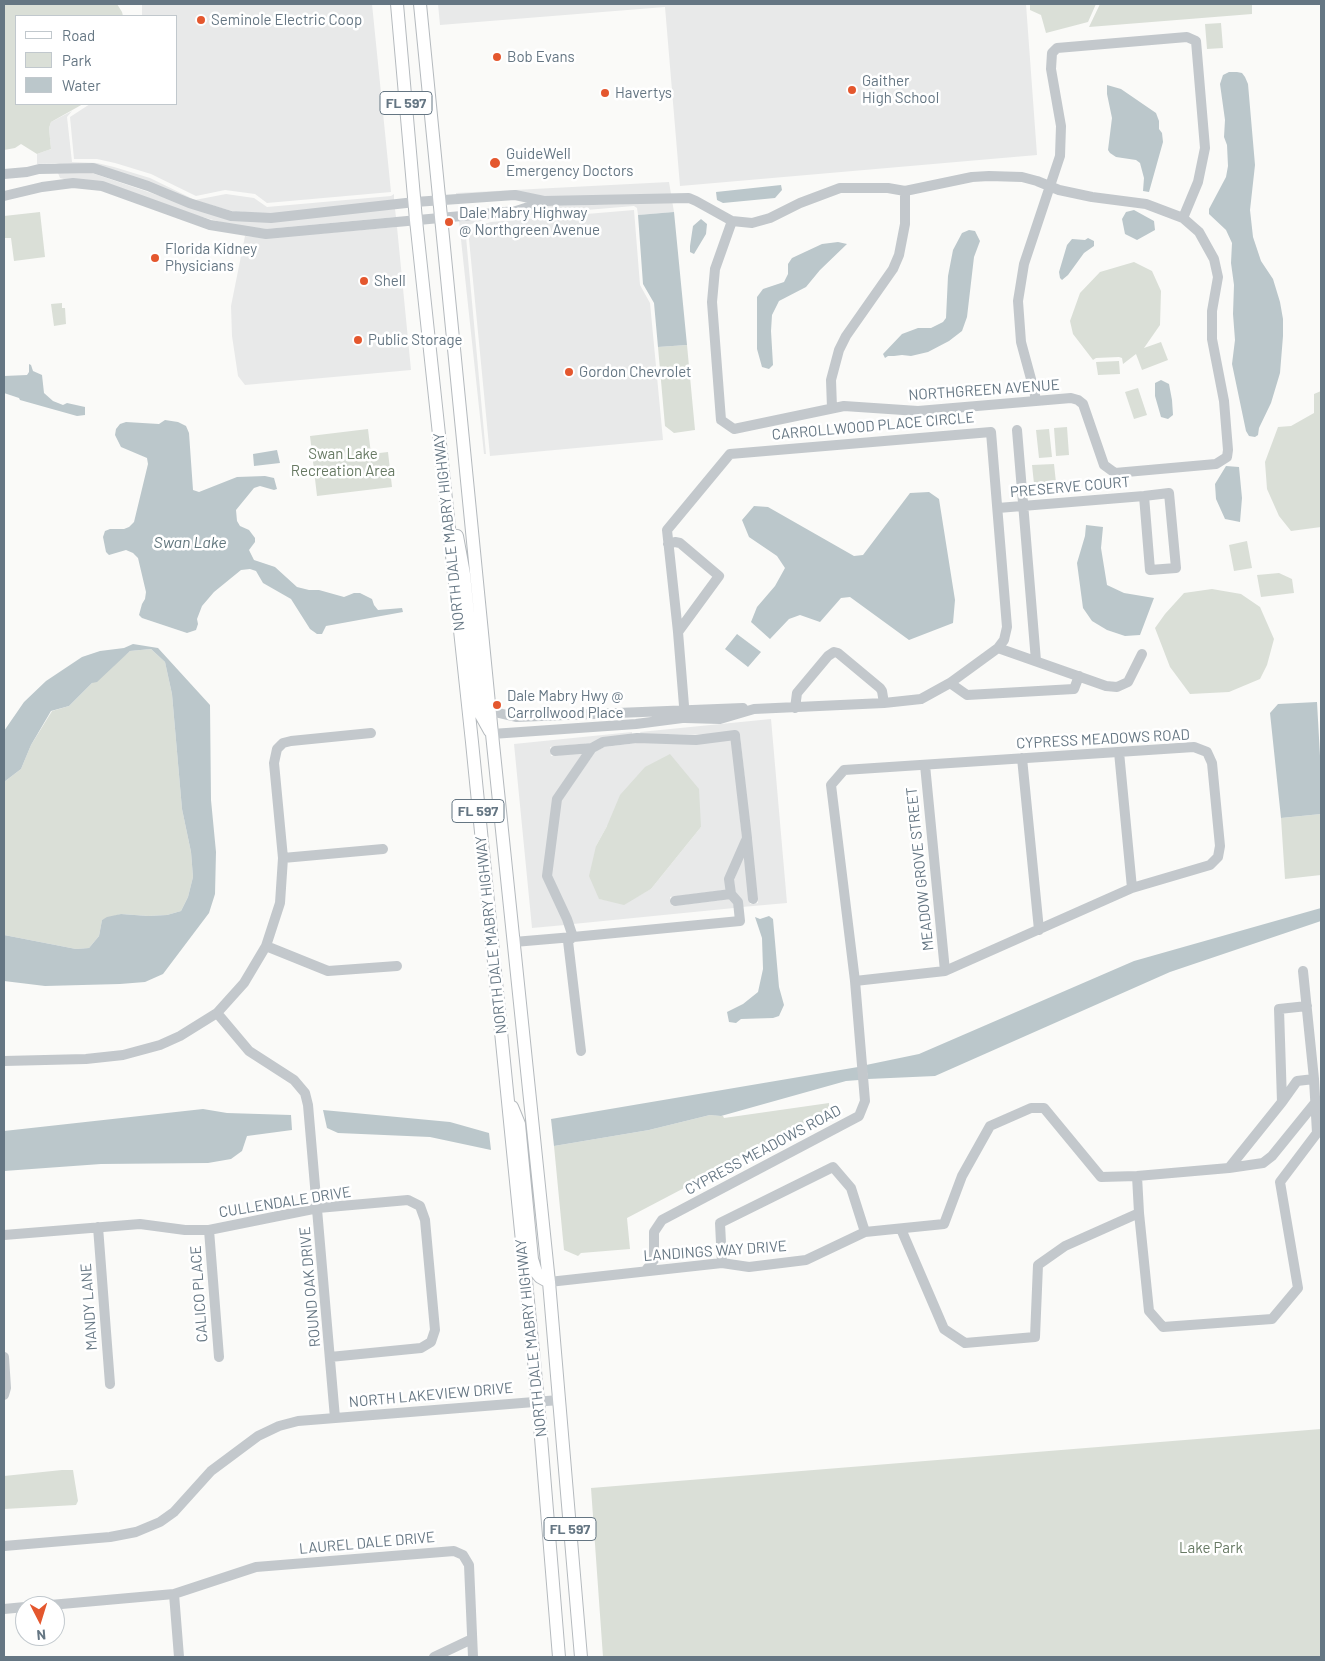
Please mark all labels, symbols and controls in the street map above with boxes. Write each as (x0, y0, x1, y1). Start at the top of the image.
place label: Seminole Electric Coop (211, 11, 362, 29)
marker: Seminole Electric Coop (195, 14, 207, 26)
legend (15, 15, 178, 105)
text: Road (62, 26, 95, 44)
place label: Bob Evans (507, 48, 575, 66)
text: Park (62, 51, 91, 69)
marker: Bob Evans (491, 51, 503, 63)
place label: Gaither High School (862, 72, 939, 107)
text: Water (62, 76, 101, 94)
place label: Havertys (615, 84, 672, 102)
marker: Gaither High School (846, 84, 858, 96)
marker: Havertys (599, 87, 611, 99)
road number: FL 597 (380, 92, 432, 115)
place label: GuideWell Emergency Doctors (506, 145, 634, 180)
marker: GuideWell Emergency Doctors (488, 156, 502, 170)
place label: Dale Mabry Highway @ Northgreen Avenue (459, 204, 600, 239)
marker: Dale Mabry Highway @ Northgreen Avenue (443, 216, 455, 228)
place label: Florida Kidney Physicians (165, 240, 257, 275)
marker: Florida Kidney Physicians (149, 252, 161, 264)
place label: Shell (374, 272, 406, 290)
marker: Shell (358, 275, 370, 287)
place label: Public Storage (368, 331, 462, 349)
marker: Public Storage (352, 334, 364, 346)
place label: Gordon Chevrolet (579, 363, 692, 381)
marker: Gordon Chevrolet (563, 366, 575, 378)
street label: NORTHGREEN AVENUE (908, 376, 1060, 404)
street label: CARROLLWOOD PLACE CIRCLE (771, 408, 975, 444)
street label: NORTH DALE MABRY HIGHWAY (430, 432, 468, 632)
park label: Swan Lake Recreation Area (291, 445, 395, 480)
street label: PRESERVE COURT (1009, 473, 1131, 501)
water label: Swan Lake (154, 533, 226, 553)
place label: Dale Mabry Hwy @ Carrollwood Place (507, 687, 624, 722)
marker: Dale Mabry Hwy @ Carrollwood Place (491, 699, 503, 711)
street label: CYPRESS MEADOWS ROAD (1016, 725, 1190, 753)
street label: MEADOW GROVE STREET (902, 786, 938, 952)
road number: FL 597 (452, 799, 504, 822)
street label: NORTH DALE MABRY HIGHWAY (472, 835, 510, 1035)
street label: CYPRESS MEADOWS ROAD (682, 1101, 844, 1199)
street label: CULLENDALE DRIVE (218, 1183, 352, 1221)
street label: ROUND OAK DRIVE (296, 1226, 324, 1348)
street label: LANDINGS WAY DRIVE (643, 1237, 787, 1265)
street label: NORTH DALE MABRY HIGHWAY (512, 1238, 550, 1438)
street label: CALICO PLACE (187, 1245, 211, 1343)
street label: MANDY LANE (77, 1263, 101, 1351)
street label: NORTH LAKEVIEW DRIVE (348, 1379, 514, 1411)
road number: FL 597 (544, 1518, 596, 1540)
street label: LAUREL DALE DRIVE (298, 1528, 436, 1558)
park label: Lake Park (1179, 1539, 1243, 1557)
north arrow (15, 1596, 65, 1646)
text: N (36, 1627, 47, 1644)

